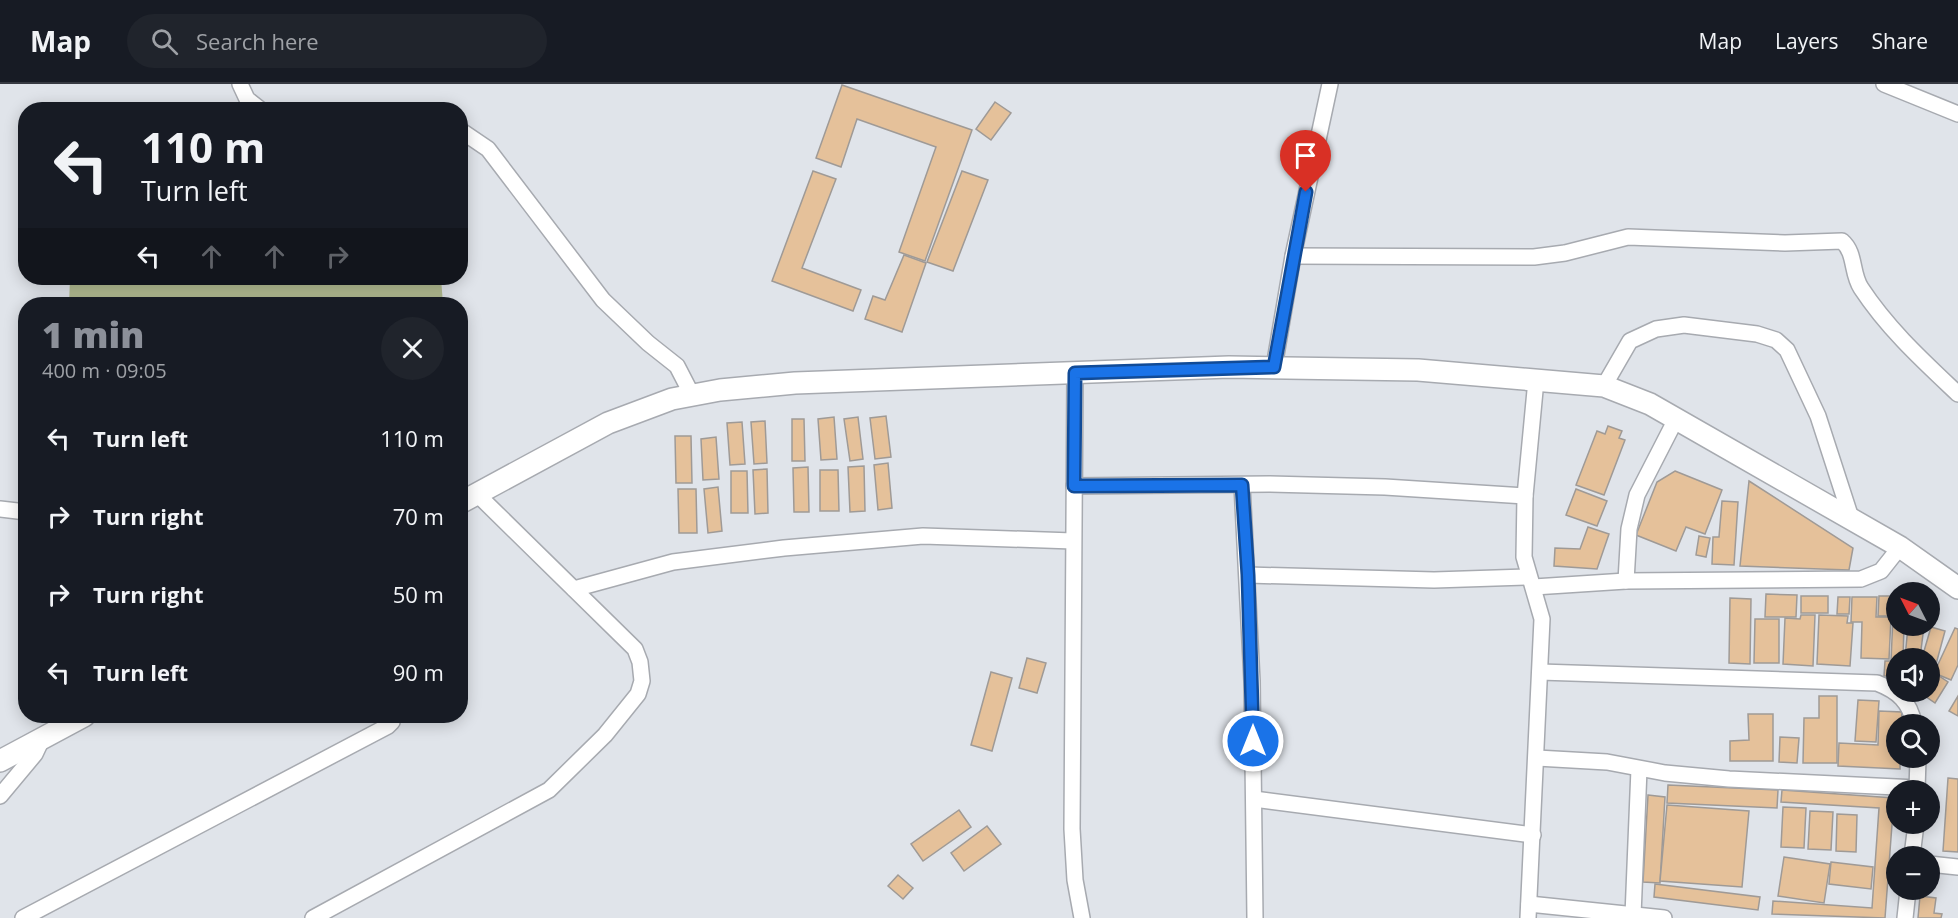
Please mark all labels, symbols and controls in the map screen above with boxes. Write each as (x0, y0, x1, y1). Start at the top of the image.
search box (127, 14, 547, 68)
text: Map (30, 22, 91, 60)
icon: search (148, 25, 181, 58)
text: Search here (196, 26, 319, 56)
text: Map (1699, 27, 1742, 55)
text: Layers (1775, 27, 1839, 55)
text: Share (1872, 27, 1928, 55)
text: 110 m (141, 118, 265, 175)
icon: left (42, 126, 120, 204)
pin (1280, 130, 1331, 192)
icon: arrive (1289, 139, 1322, 172)
text: Turn left (141, 172, 248, 209)
icon: left (132, 240, 165, 273)
icon: ahead (195, 240, 228, 273)
icon: ahead (258, 240, 291, 273)
icon: right (321, 240, 354, 273)
text: 1 min (42, 310, 144, 359)
button: close (381, 317, 444, 380)
text: 400 m · 09:05 (42, 357, 167, 384)
icon: left (42, 422, 75, 455)
text: Turn left (93, 423, 188, 453)
text: 110 m (380, 423, 444, 453)
icon: right (42, 500, 75, 533)
text: Turn right (93, 501, 204, 531)
text: 70 m (393, 501, 444, 531)
icon: right (42, 578, 75, 611)
text: Turn right (93, 579, 204, 609)
text: 50 m (393, 579, 444, 609)
north arrow (1886, 582, 1940, 636)
map controls (1886, 582, 1940, 900)
button: sound (1886, 648, 1940, 702)
icon: left (42, 656, 75, 689)
text: Turn left (93, 657, 188, 687)
text: 90 m (393, 657, 444, 687)
position arrow (1221, 709, 1285, 773)
button: search (1886, 714, 1940, 768)
button: + (1886, 780, 1940, 834)
button: − (1886, 846, 1940, 900)

